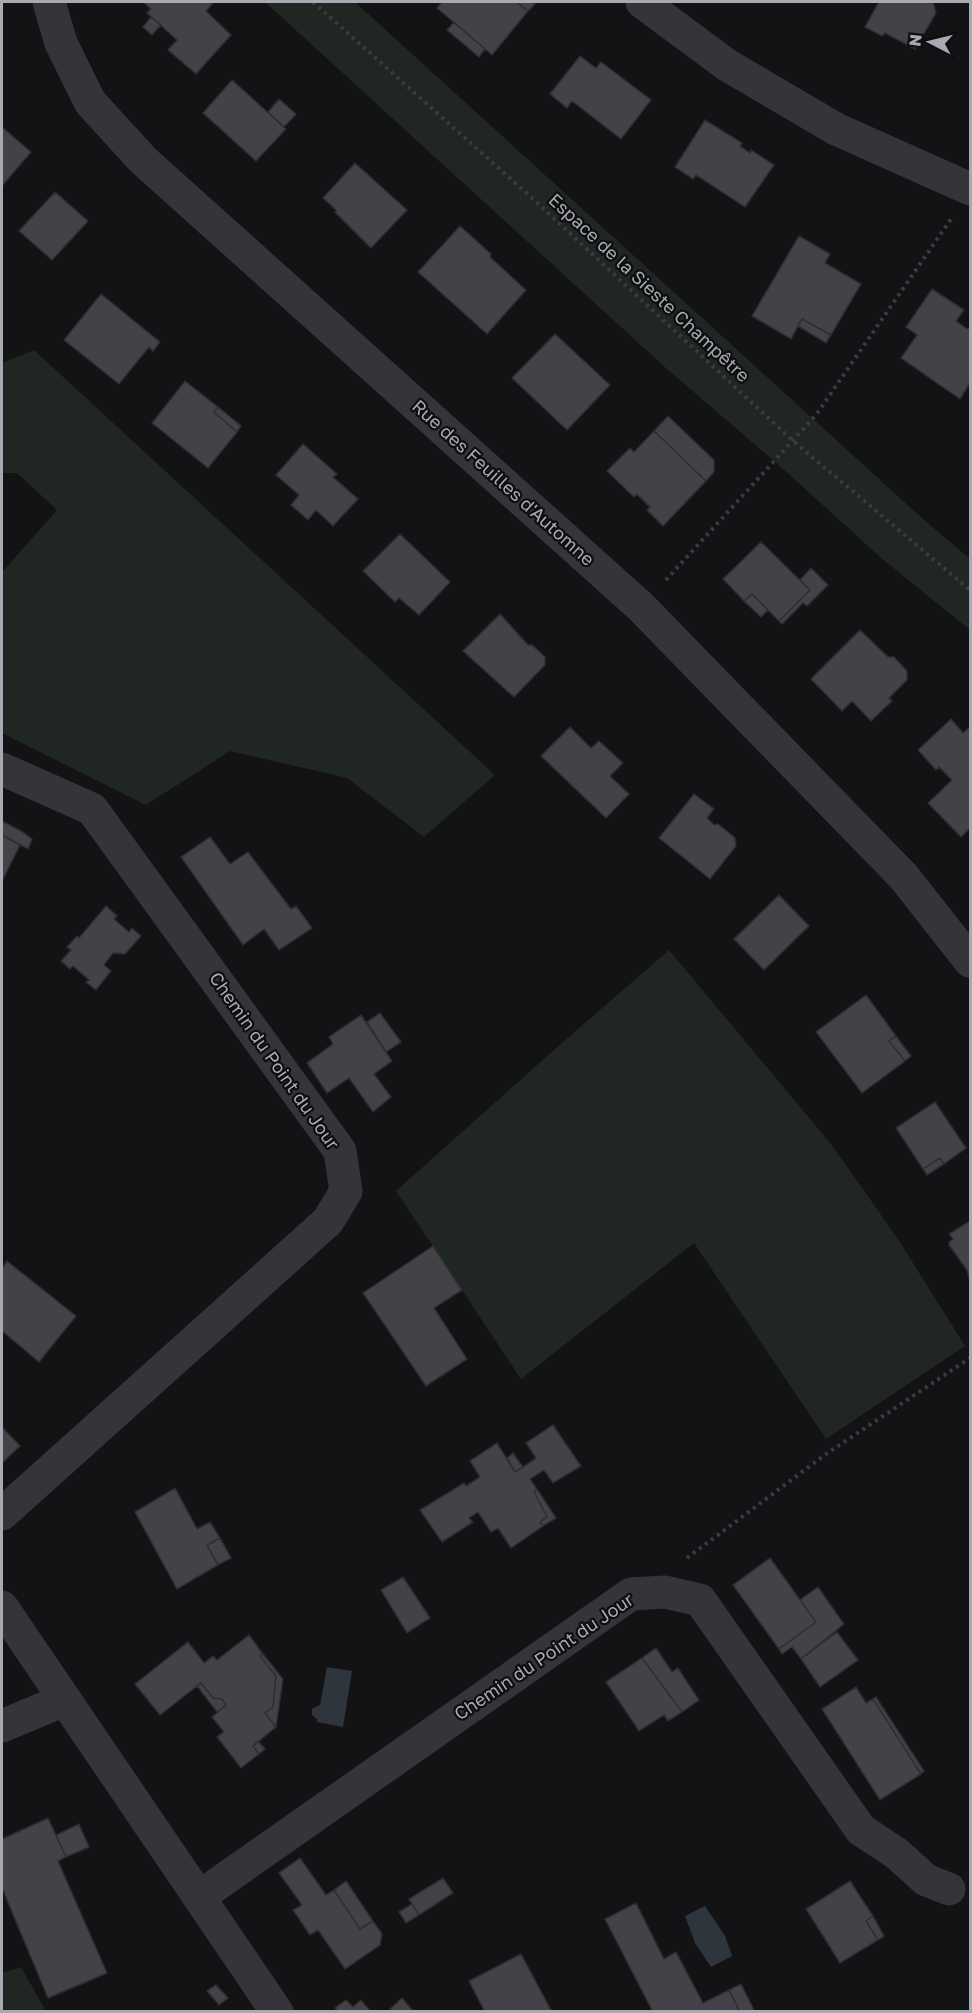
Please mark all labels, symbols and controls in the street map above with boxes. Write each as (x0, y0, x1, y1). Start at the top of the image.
north arrow (900, 12, 960, 72)
text: N (904, 33, 926, 47)
street label: Espace de la Sieste Champêtre (545, 188, 755, 386)
street label: Rue des Feuilles d'Automne (408, 395, 599, 570)
street label: Chemin du Point du Jour (205, 967, 344, 1153)
street label: Chemin du Point du Jour (450, 1588, 637, 1724)

